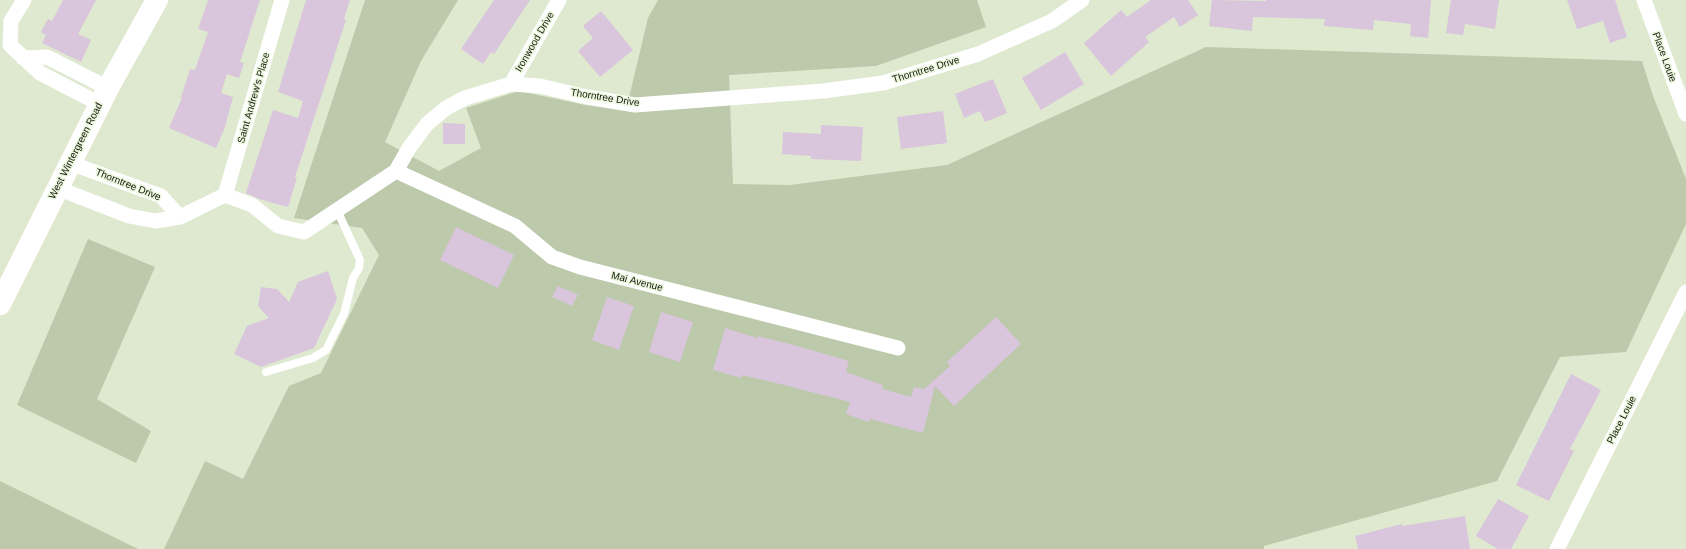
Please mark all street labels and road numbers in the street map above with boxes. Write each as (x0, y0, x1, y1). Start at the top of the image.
street label: Ironwood Drive (513, 10, 557, 74)
street label: Place Louie (1649, 30, 1679, 84)
street label: Saint Andrew's Place (235, 51, 273, 145)
street label: Thorntree Drive (891, 54, 961, 86)
street label: Thorntree Drive (570, 87, 640, 109)
street label: West Wintergreen Road (46, 101, 106, 201)
street label: Thorntree Drive (94, 166, 162, 204)
street label: Mai Avenue (610, 270, 664, 294)
street label: Place Louie (1605, 394, 1639, 446)

